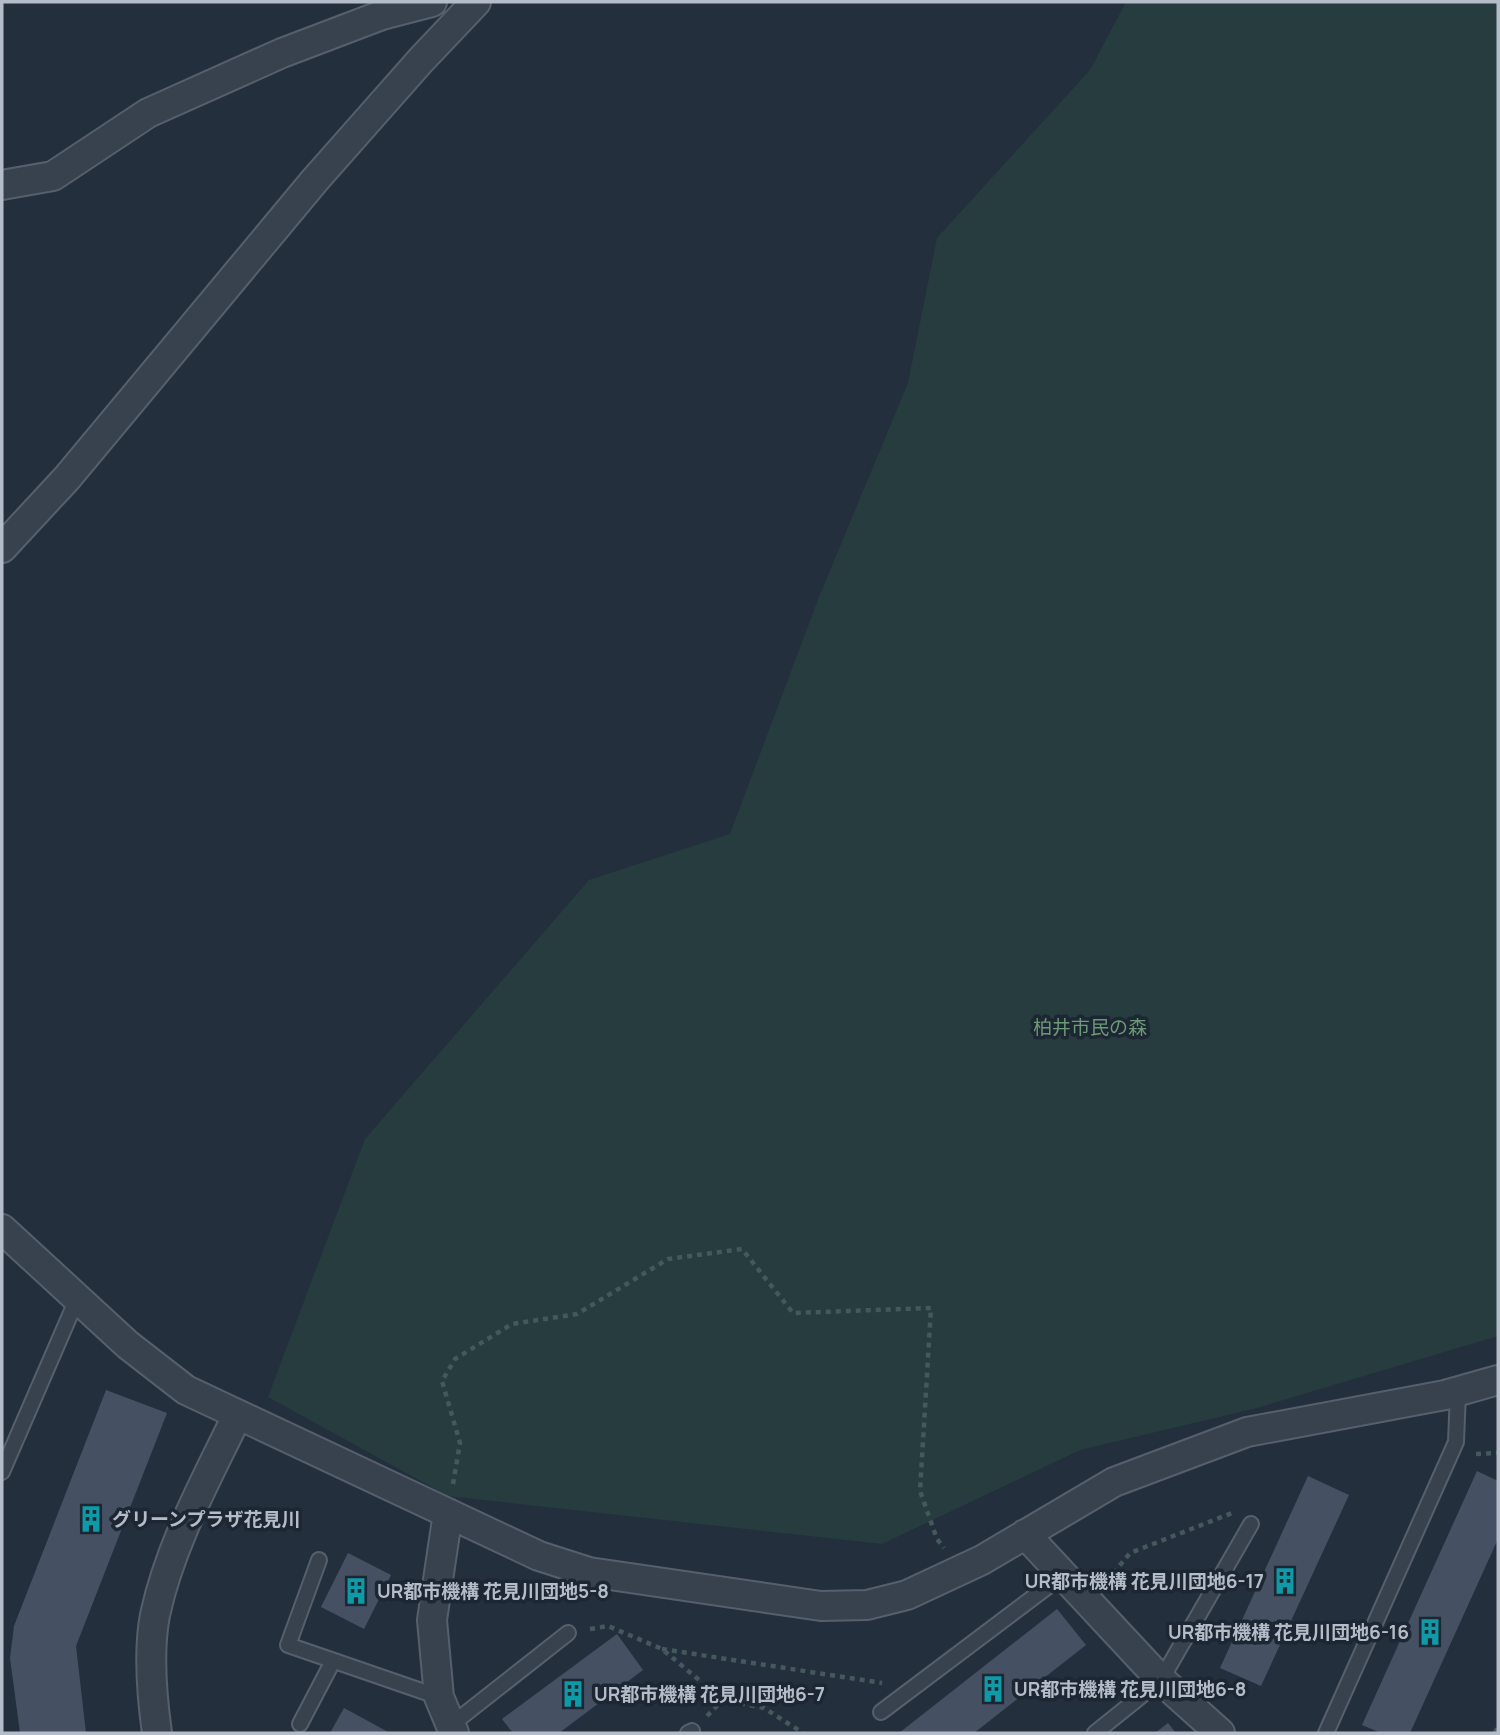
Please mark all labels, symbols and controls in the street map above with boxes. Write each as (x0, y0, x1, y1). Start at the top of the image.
park label: 柏井市民の森 (1033, 1014, 1147, 1040)
building icon: グリーンプラザ花見川 (76, 1504, 106, 1534)
place label: グリーンプラザ花見川 (112, 1506, 300, 1532)
building icon: UR都市機構 花見川団地6-17 (1270, 1566, 1300, 1596)
place label: UR都市機構 花見川団地6-17 (1025, 1568, 1264, 1594)
building icon: UR都市機構 花見川団地5-8 (341, 1576, 371, 1606)
place label: UR都市機構 花見川団地5-8 (377, 1578, 609, 1604)
building icon: UR都市機構 花見川団地6-16 (1415, 1617, 1445, 1647)
place label: UR都市機構 花見川団地6-16 (1168, 1619, 1409, 1645)
building icon: UR都市機構 花見川団地6-8 (978, 1674, 1008, 1704)
place label: UR都市機構 花見川団地6-8 (1014, 1676, 1246, 1702)
building icon: UR都市機構 花見川団地6-7 (558, 1679, 588, 1709)
place label: UR都市機構 花見川団地6-7 (594, 1681, 825, 1707)

